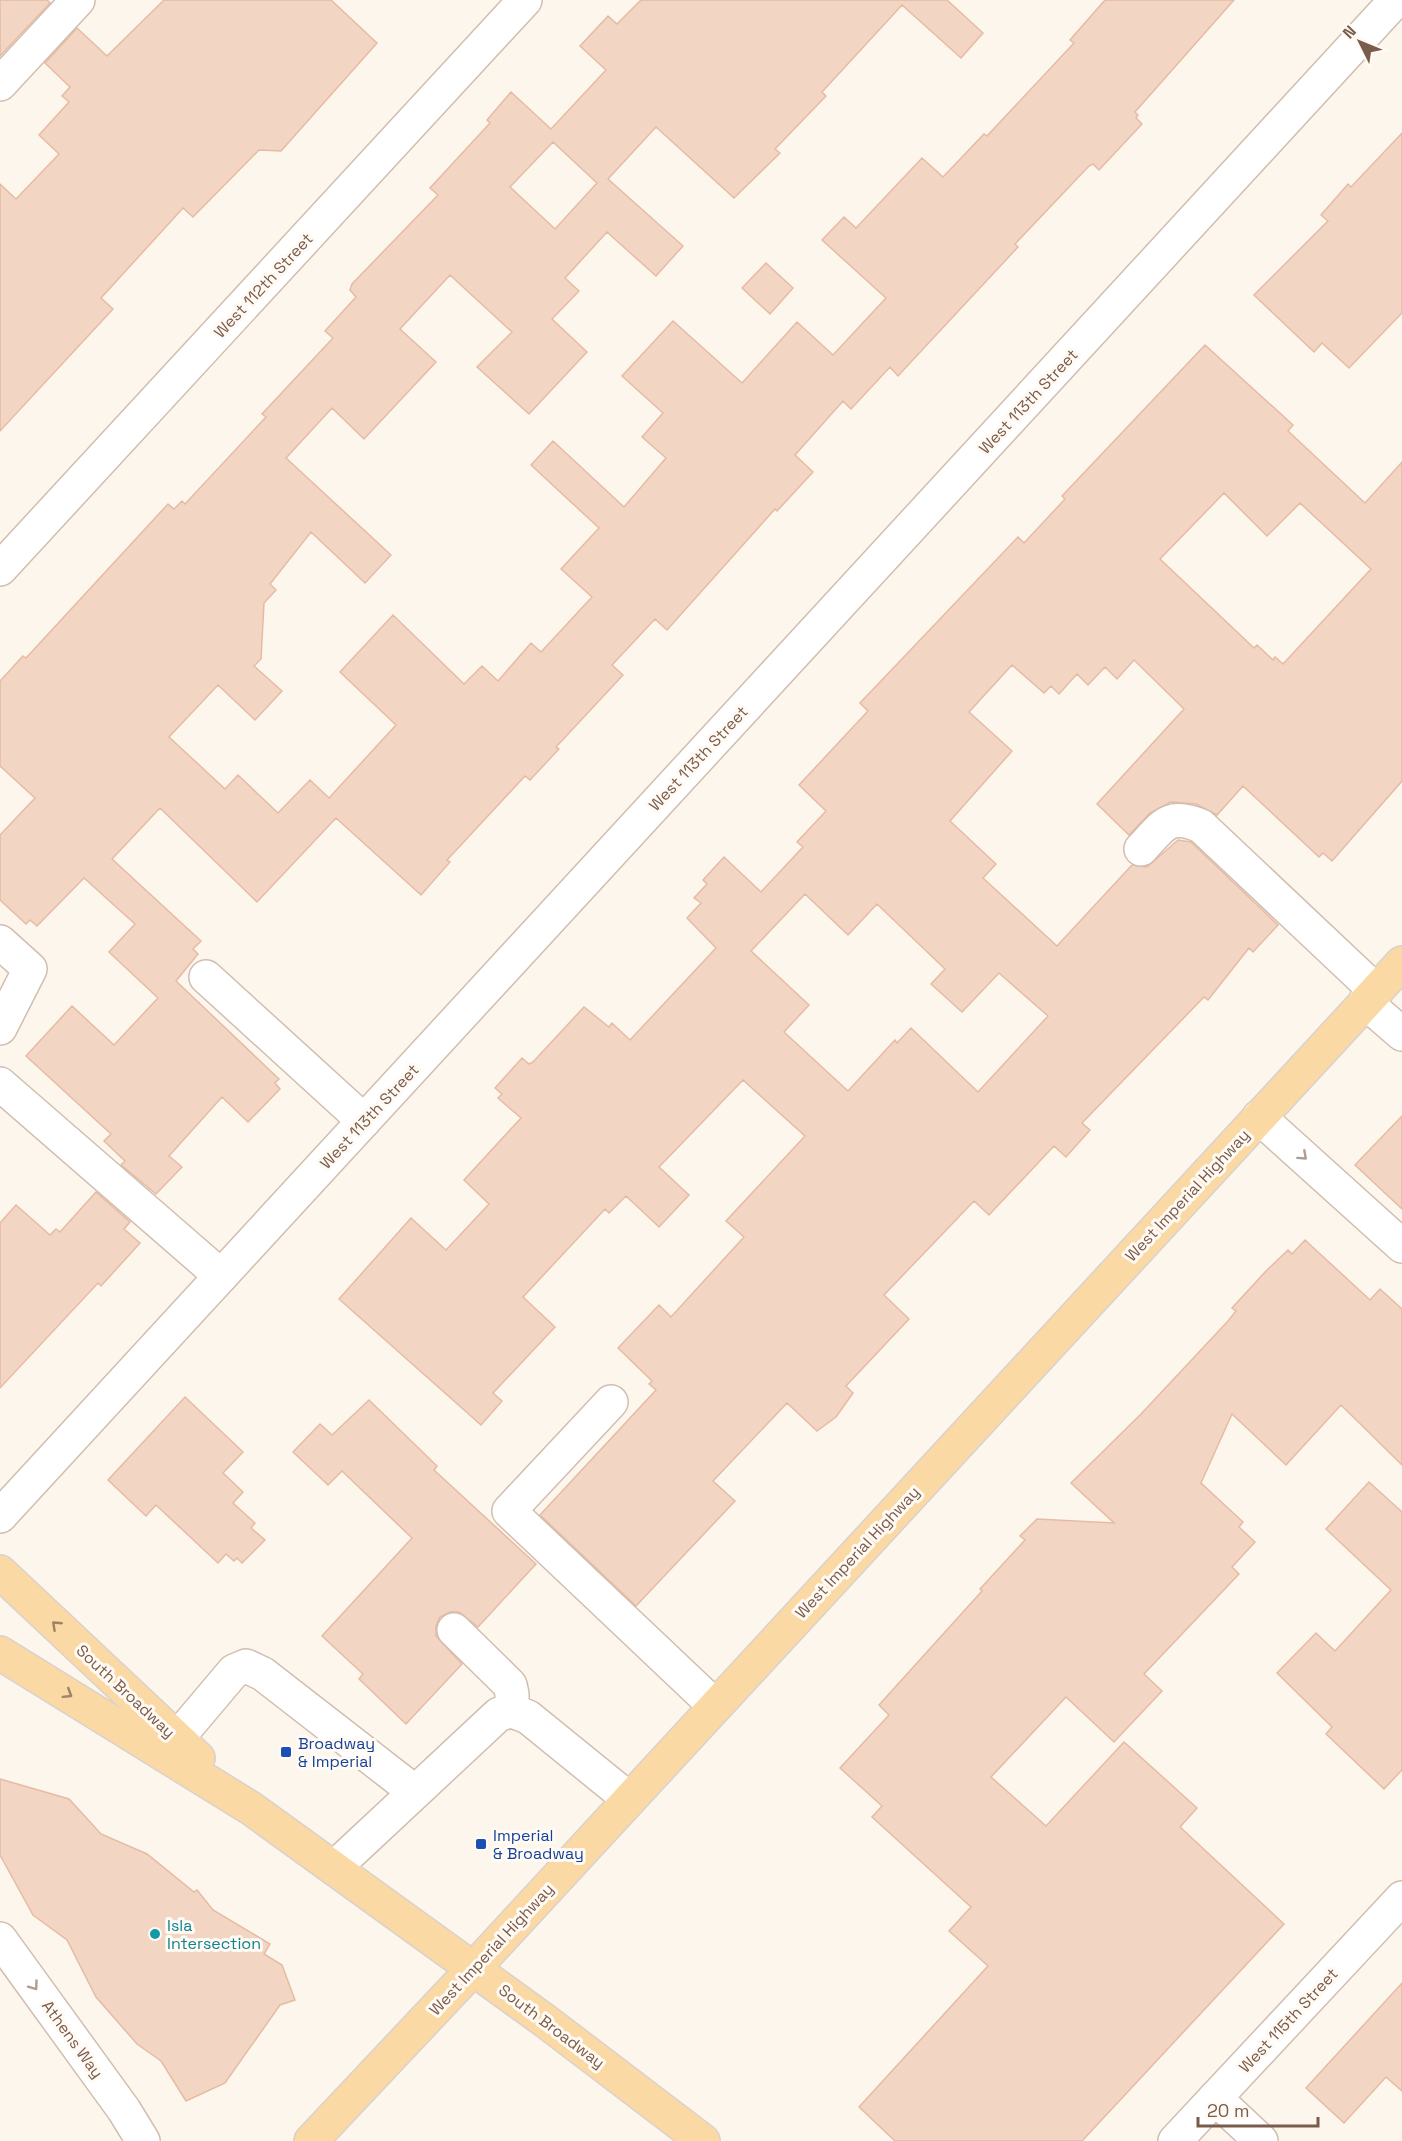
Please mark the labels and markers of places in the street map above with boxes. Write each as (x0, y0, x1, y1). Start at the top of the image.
place label: Broadway & Imperial (298, 1733, 375, 1772)
marker: Broadway & Imperial (279, 1745, 293, 1759)
place label: Imperial & Broadway (493, 1825, 584, 1864)
marker: Imperial & Broadway (474, 1837, 488, 1851)
place label: Isla Intersection (167, 1915, 261, 1954)
marker: Isla Intersection (148, 1927, 162, 1941)

